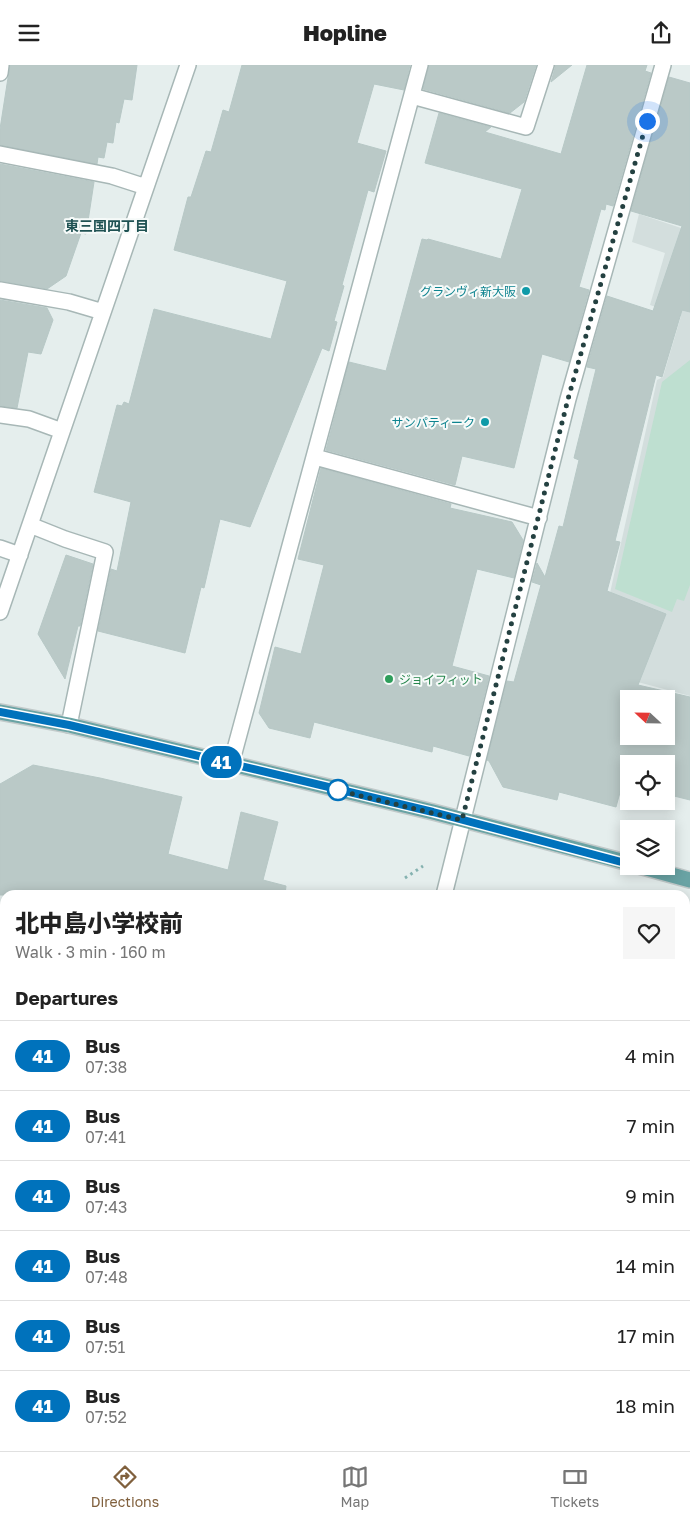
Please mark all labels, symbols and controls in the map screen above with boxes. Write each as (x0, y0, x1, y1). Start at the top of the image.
icon: menu (15, 19, 43, 47)
text: Hopline (303, 19, 387, 46)
icon: share (647, 19, 675, 47)
your location (635, 109, 660, 134)
district label: 東三国四丁目 (65, 217, 149, 234)
place label: グランヴィ新大阪 (420, 284, 516, 299)
marker: グランヴィ新大阪 (520, 285, 532, 297)
place label: サンパティーク (392, 415, 475, 430)
marker: サンパティーク (479, 416, 491, 428)
place label: ジョイフィット (399, 672, 483, 687)
marker: ジョイフィット (383, 673, 395, 685)
north arrow (620, 690, 675, 745)
map controls (620, 690, 675, 875)
line badge: 41 (198, 746, 244, 778)
text: 41 (211, 751, 231, 773)
button: locate (620, 755, 675, 810)
unlabelled marker (327, 779, 349, 801)
button: layers (620, 820, 675, 875)
button: heart (623, 907, 675, 959)
text: 北中島小学校前 (15, 908, 183, 937)
text: Walk · 3 min · 160 m (15, 942, 166, 962)
text: Departures (15, 986, 118, 1009)
text: Bus (85, 1034, 120, 1057)
text: 4 min (625, 1044, 675, 1067)
text: 41 (32, 1045, 53, 1067)
text: 07:38 (85, 1057, 127, 1077)
text: Bus (85, 1104, 120, 1127)
text: 7 min (627, 1114, 675, 1137)
text: 41 (32, 1115, 53, 1137)
text: 07:41 (85, 1127, 126, 1147)
text: Bus (85, 1174, 120, 1197)
text: 9 min (625, 1184, 675, 1207)
text: 41 (32, 1185, 53, 1207)
text: 07:43 (85, 1197, 127, 1217)
text: Bus (85, 1244, 120, 1267)
text: 14 min (616, 1254, 675, 1277)
text: 41 (32, 1255, 53, 1277)
text: 07:48 (85, 1267, 128, 1287)
text: Bus (85, 1314, 120, 1337)
text: 17 min (617, 1324, 675, 1347)
text: 41 (32, 1325, 53, 1347)
text: 07:51 (85, 1337, 125, 1357)
text: Bus (85, 1384, 120, 1407)
text: 18 min (616, 1394, 675, 1417)
text: 41 (32, 1395, 53, 1417)
text: 07:52 (85, 1407, 127, 1427)
tab: Directions (91, 1463, 159, 1510)
tab: Map (340, 1463, 369, 1510)
tab: Tickets (550, 1463, 599, 1510)

